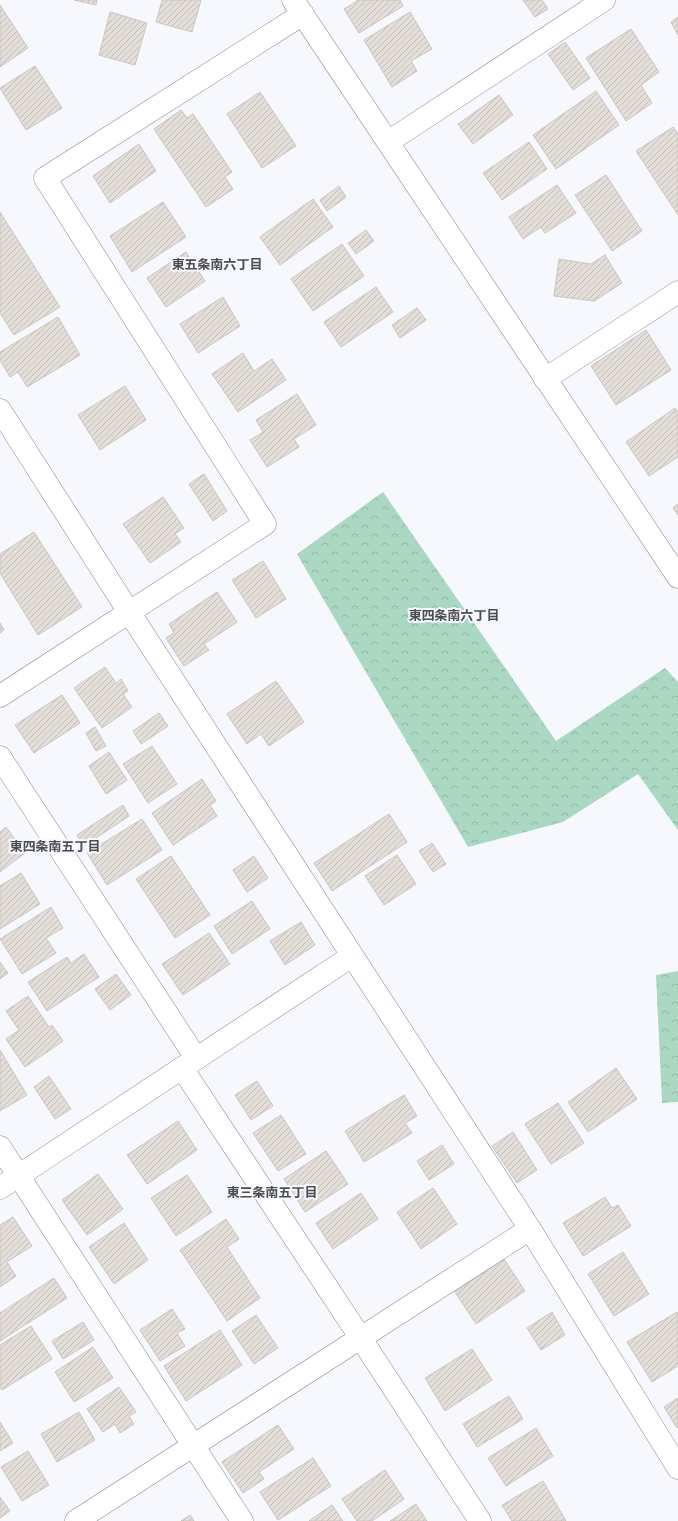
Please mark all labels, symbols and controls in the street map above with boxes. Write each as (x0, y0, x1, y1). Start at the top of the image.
district label: 東五条南六丁目 (171, 257, 263, 272)
district label: 東四条南六丁目 (408, 608, 500, 623)
district label: 東四条南五丁目 (9, 839, 101, 854)
district label: 東三条南五丁目 (226, 1185, 318, 1200)

